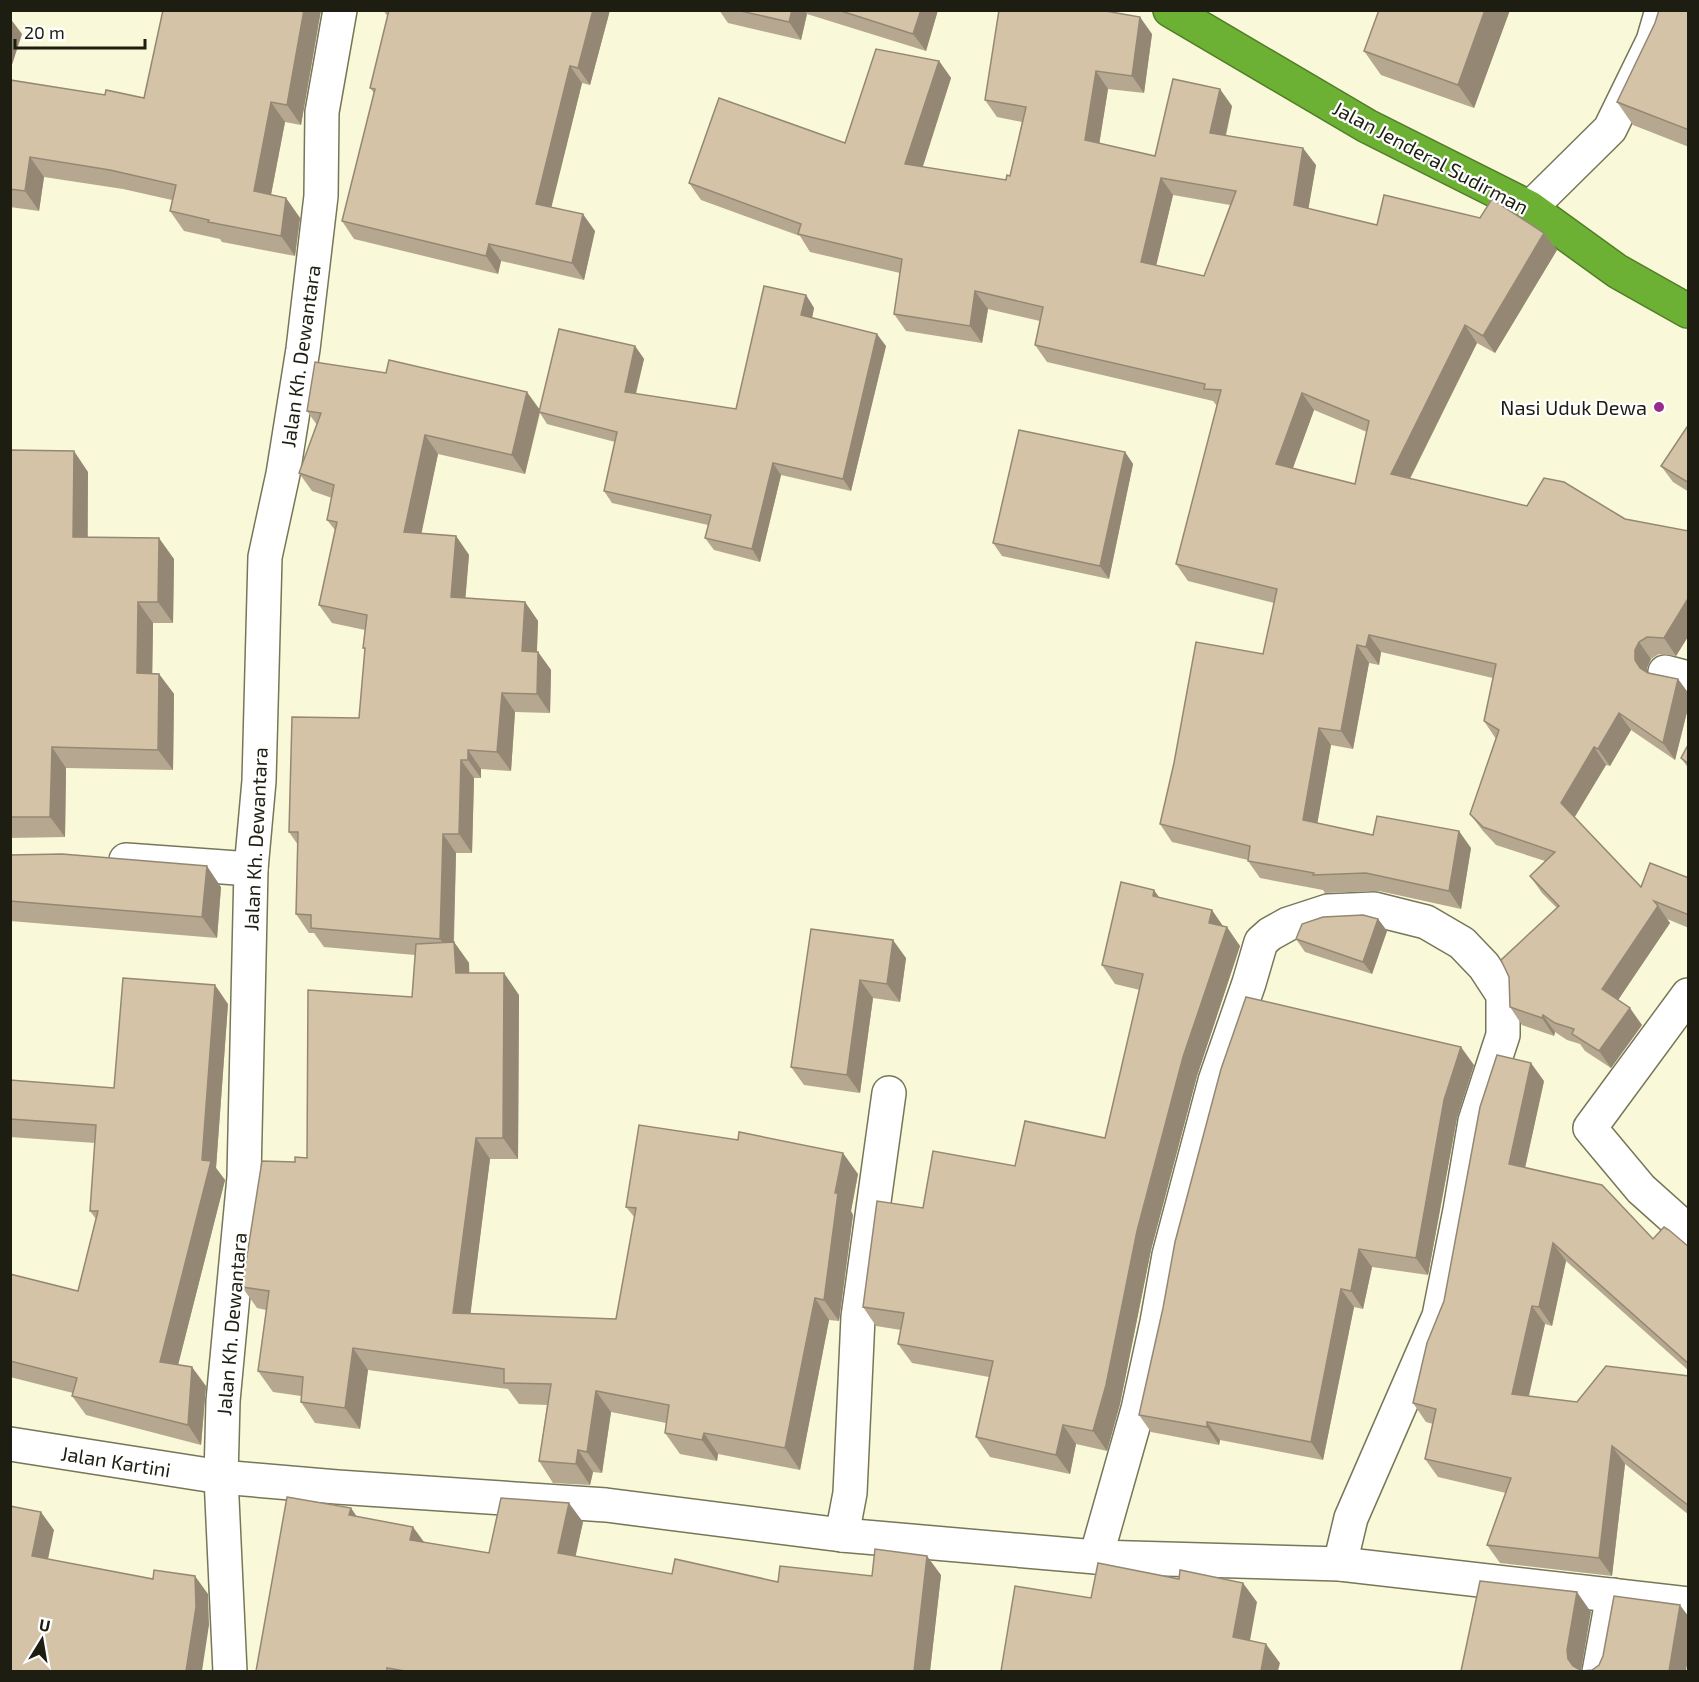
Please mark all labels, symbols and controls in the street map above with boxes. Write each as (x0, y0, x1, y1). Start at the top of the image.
scale bar (15, 12, 146, 50)
text: 20 m (24, 21, 65, 43)
street label: Jalan Jenderal Sudirman (1329, 95, 1533, 219)
street label: Jalan Kh. Dewantara (275, 263, 325, 449)
place label: Nasi Uduk Dewa (1500, 395, 1647, 419)
marker: Nasi Uduk Dewa (1652, 400, 1666, 414)
street label: Jalan Kh. Dewantara (238, 747, 272, 931)
street label: Jalan Kh. Dewantara (211, 1231, 251, 1417)
street label: Jalan Kartini (59, 1440, 173, 1482)
north arrow (12, 1610, 72, 1670)
text: U (38, 1614, 52, 1635)

